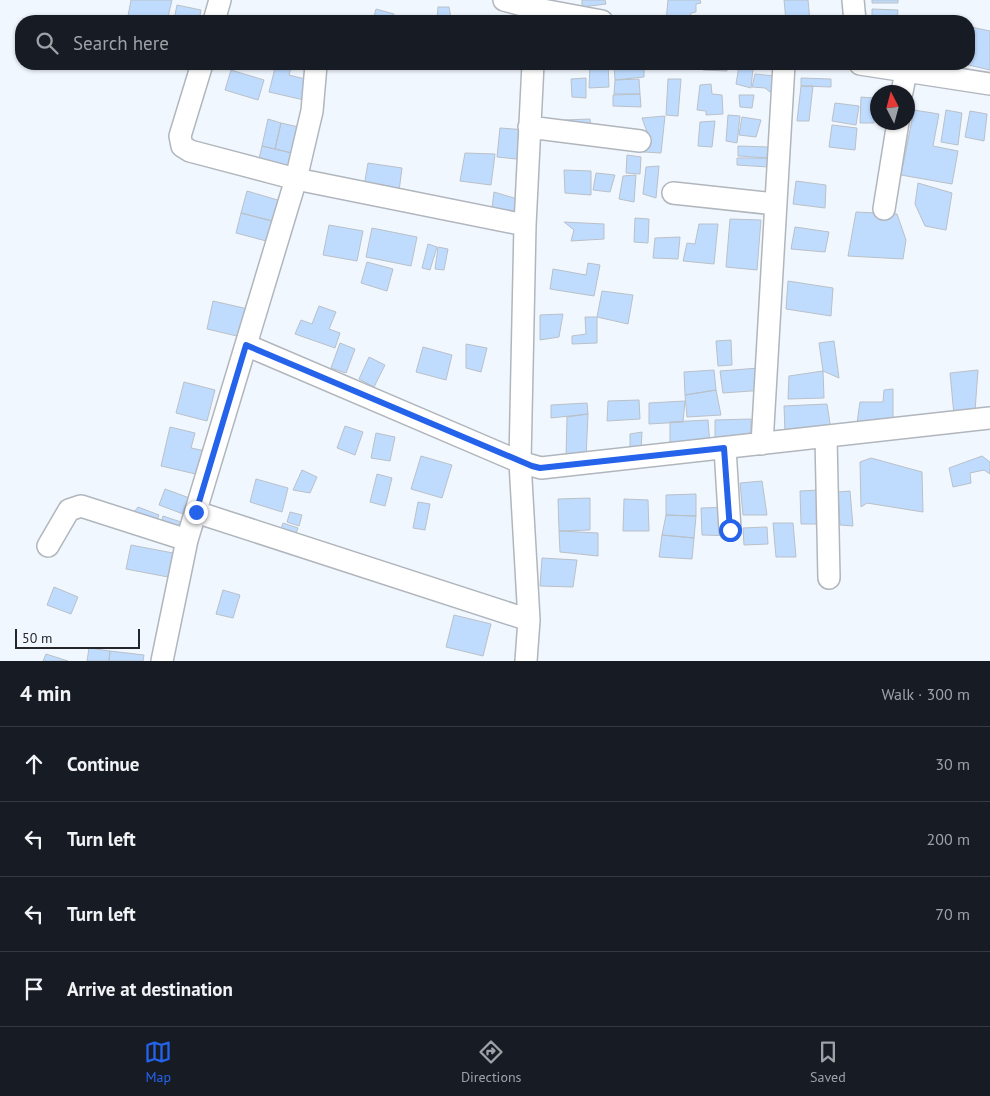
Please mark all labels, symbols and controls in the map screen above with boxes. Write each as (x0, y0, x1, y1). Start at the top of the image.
search box (15, 15, 975, 70)
icon: search (33, 29, 61, 57)
text: Search here (73, 31, 169, 55)
north arrow (870, 85, 915, 130)
route end (185, 501, 208, 524)
route start (719, 519, 742, 542)
scale bar (15, 626, 140, 649)
text: 50 m (22, 629, 52, 647)
text: 4 min (20, 680, 71, 707)
text: Walk · 300 m (881, 684, 970, 704)
icon: ahead (20, 750, 48, 778)
text: Continue (67, 752, 139, 776)
text: 30 m (935, 754, 970, 774)
icon: left (20, 825, 48, 853)
text: Turn left (67, 827, 136, 851)
text: 200 m (927, 829, 970, 849)
icon: left (20, 900, 48, 928)
text: Turn left (67, 902, 136, 926)
text: 70 m (935, 904, 970, 924)
icon: arrive (20, 975, 48, 1003)
text: Arrive at destination (67, 977, 233, 1001)
tab: Map (144, 1038, 172, 1086)
tab: Directions (461, 1038, 521, 1086)
tab: Saved (810, 1038, 846, 1086)

